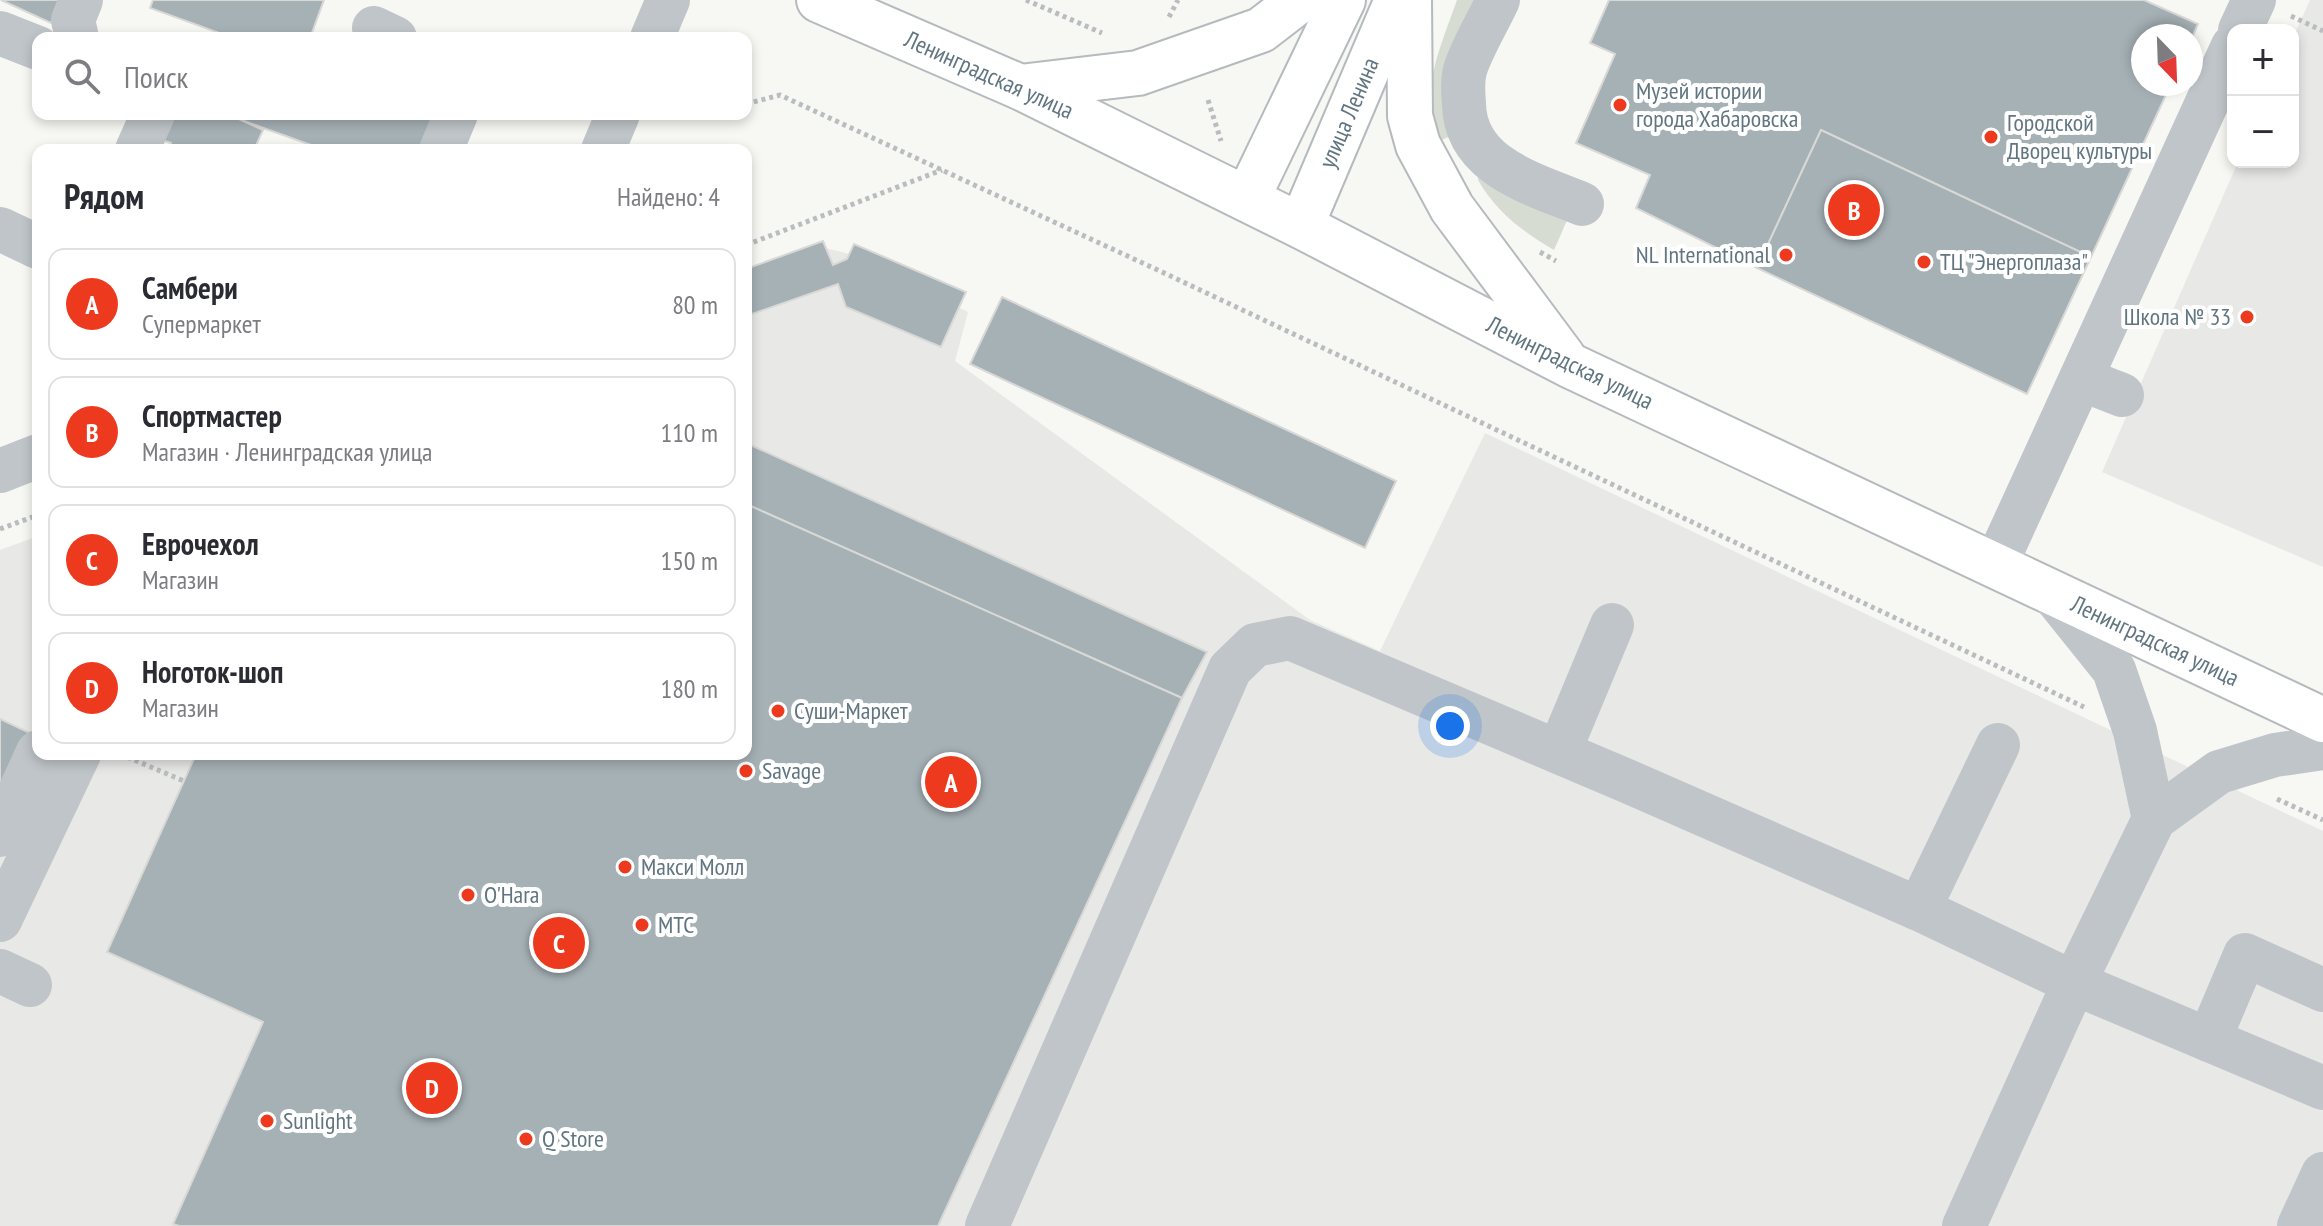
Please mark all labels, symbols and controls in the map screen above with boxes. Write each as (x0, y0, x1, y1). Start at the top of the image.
street label: Ленинградская улица (899, 23, 1079, 126)
north arrow (2131, 24, 2203, 96)
map controls (2227, 24, 2299, 168)
button: + (2227, 24, 2299, 96)
search box (32, 32, 752, 120)
street label: улица Ленина (1311, 53, 1386, 173)
icon: search (60, 54, 104, 98)
text: Поиск (124, 57, 188, 96)
place label: Музей истории города Хабаровска (1636, 75, 1798, 134)
marker: Музей истории города Хабаровска (1611, 96, 1629, 114)
button: − (2227, 96, 2299, 168)
place label: Городской Дворец культуры (2007, 107, 2152, 166)
marker: Городской Дворец культуры (1982, 128, 2000, 146)
text: Рядом (64, 174, 144, 218)
text: Найдено: 4 (617, 180, 720, 213)
pin: B (1828, 180, 1880, 240)
place label: NL International (1636, 239, 1770, 270)
marker: NL International (1777, 246, 1795, 264)
place label: ТЦ "Энергоплаза" (1940, 246, 2088, 277)
marker: ТЦ "Энергоплаза" (1915, 253, 1933, 271)
text: Самбери (142, 268, 238, 307)
text: A (85, 288, 99, 321)
text: 80 m (672, 288, 718, 321)
place label: Школа № 33 (2124, 301, 2231, 332)
text: Супермаркет (142, 307, 261, 340)
street label: Ленинградская улица (1481, 308, 1659, 416)
marker: Школа № 33 (2238, 308, 2256, 326)
text: Спортмастер (142, 396, 282, 435)
text: B (86, 416, 98, 449)
text: 110 m (660, 416, 718, 449)
text: Магазин · Ленинградская улица (142, 435, 433, 468)
text: Еврочехол (142, 524, 259, 563)
text: C (86, 544, 98, 577)
text: 150 m (660, 544, 718, 577)
text: Магазин (142, 563, 219, 596)
street label: Ленинградская улица (2065, 588, 2244, 693)
text: Ноготок-шоп (142, 652, 283, 691)
text: D (85, 672, 99, 705)
text: 180 m (660, 672, 718, 705)
text: Магазин (142, 691, 219, 724)
place label: Суши-Маркет (794, 695, 908, 726)
marker: Суши-Маркет (769, 702, 787, 720)
your location (1430, 706, 1470, 746)
pin: A (925, 752, 977, 812)
place label: Savage (762, 755, 821, 786)
marker: Savage (737, 762, 755, 780)
place label: Макси Молл (641, 851, 744, 882)
marker: Макси Молл (616, 858, 634, 876)
place label: O'Hara (484, 879, 539, 910)
marker: O'Hara (459, 886, 477, 904)
place label: МТС (658, 909, 694, 940)
pin: C (533, 913, 585, 973)
marker: МТС (633, 916, 651, 934)
pin: D (406, 1058, 458, 1118)
place label: Sunlight (283, 1105, 353, 1136)
marker: Sunlight (258, 1112, 276, 1130)
place label: Q Store (542, 1123, 604, 1154)
marker: Q Store (517, 1130, 535, 1148)

